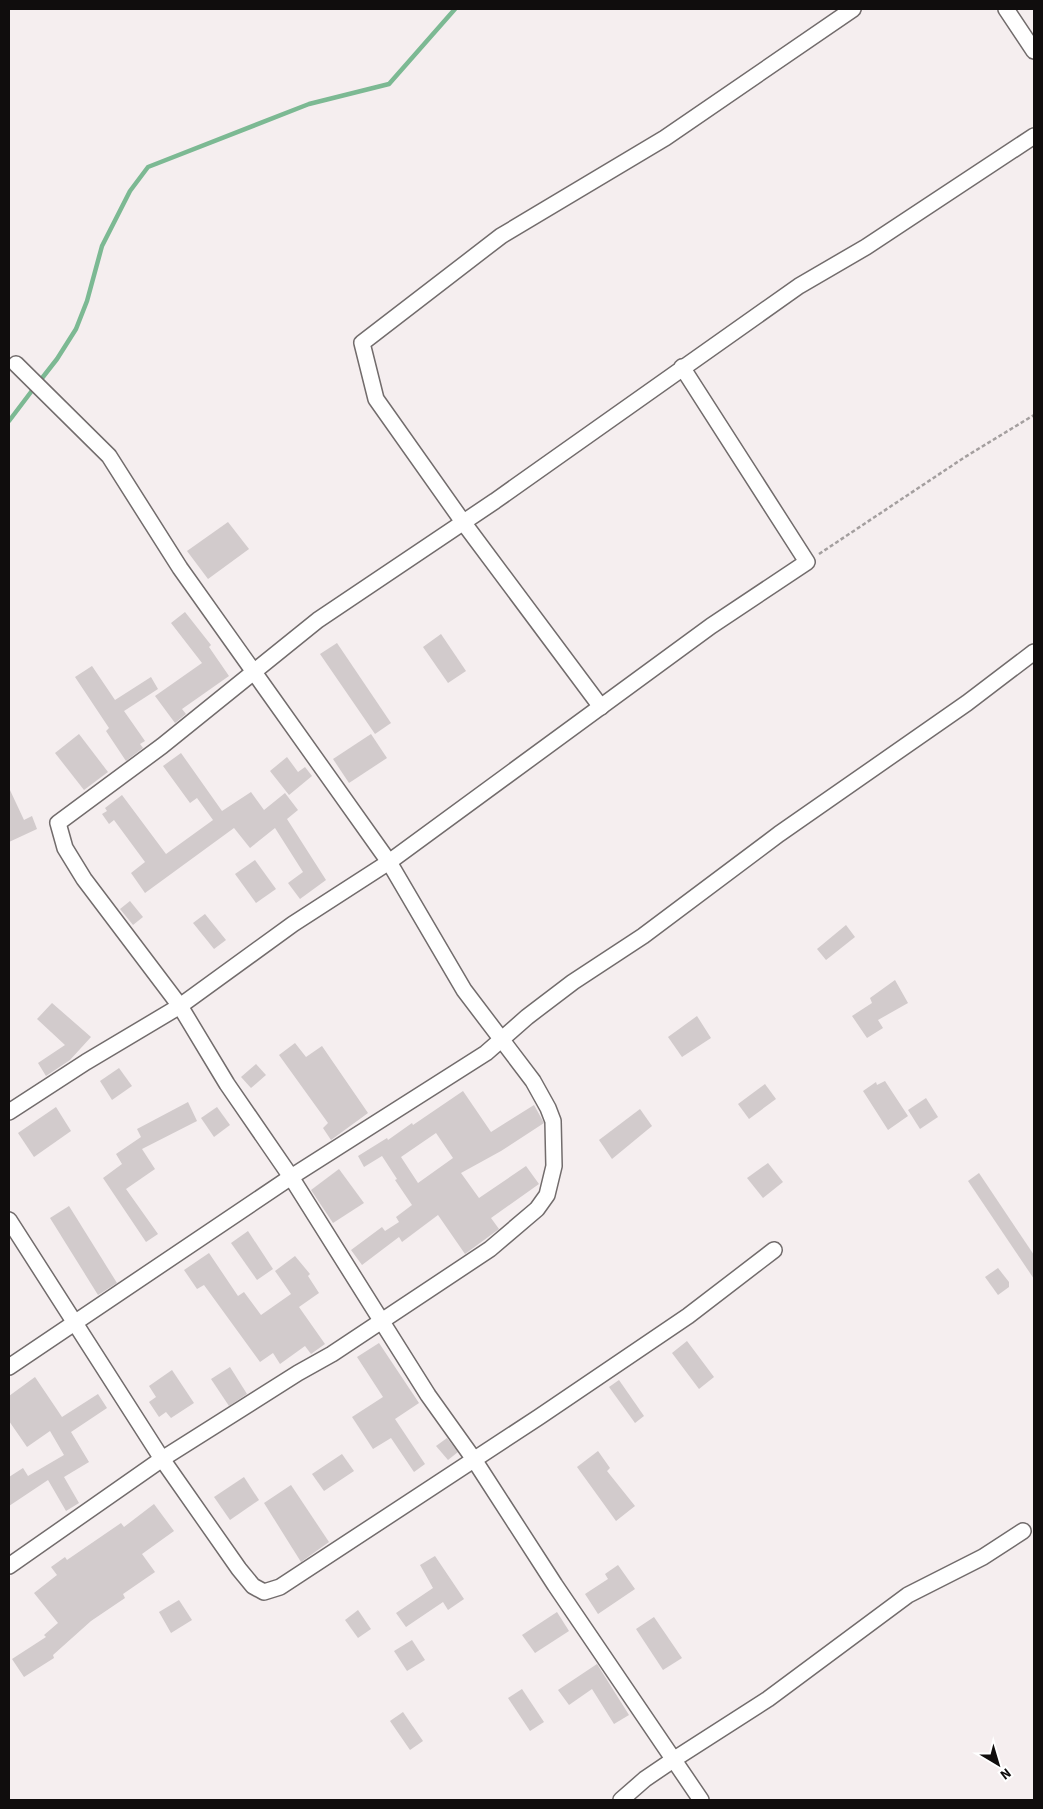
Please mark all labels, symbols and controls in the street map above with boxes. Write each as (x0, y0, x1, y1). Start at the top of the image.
north arrow (973, 1739, 1023, 1789)
text: N (996, 1763, 1015, 1784)

